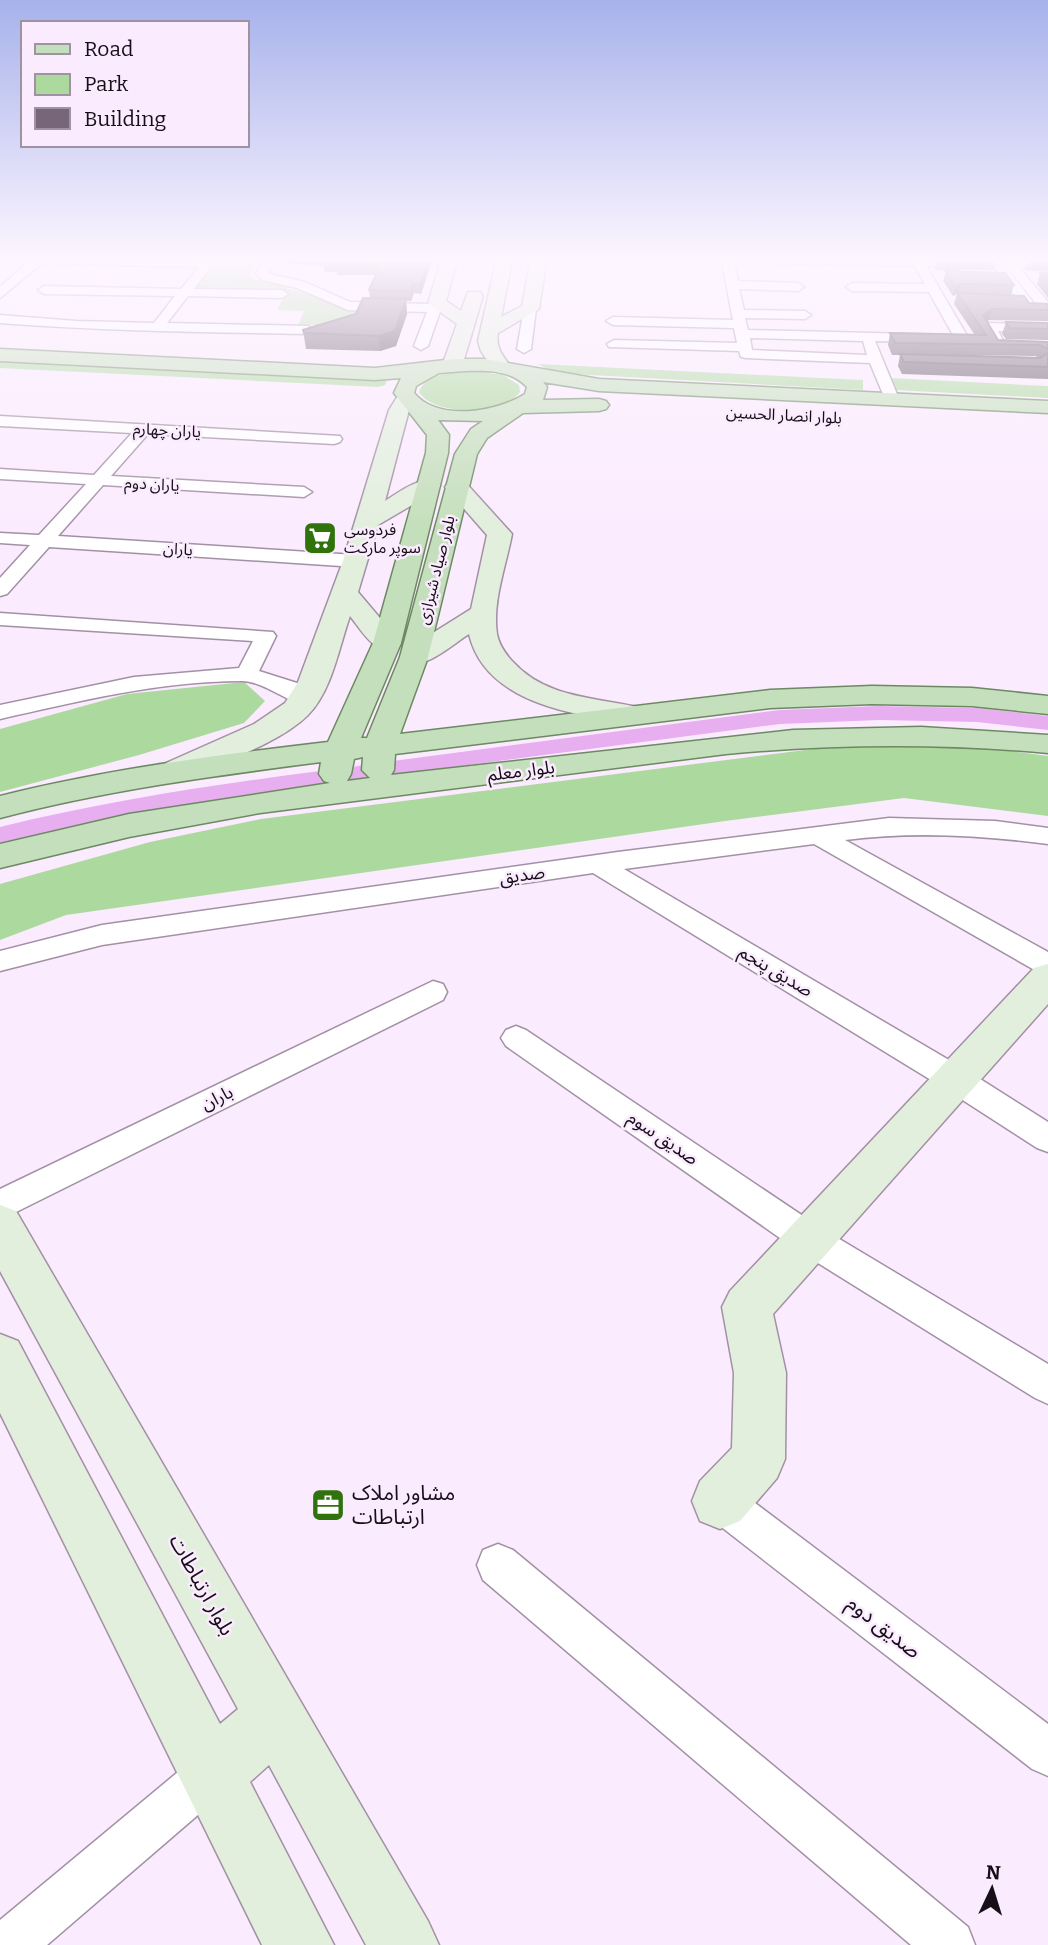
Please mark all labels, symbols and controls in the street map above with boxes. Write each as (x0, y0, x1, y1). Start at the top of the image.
legend (21, 21, 248, 147)
text: Road (84, 36, 133, 62)
text: Park (84, 71, 128, 97)
text: Building (84, 106, 167, 132)
street label: بلوار انصار الحسین (726, 402, 842, 428)
street label: یاران چهارم (132, 419, 201, 444)
street label: یاران دوم (124, 473, 180, 498)
street label: بلوار صیاد شیرازی (413, 513, 459, 627)
supermarket icon: فردوسی سوپر مارکت (301, 519, 339, 557)
place label: فردوسی سوپر مارکت (344, 520, 421, 558)
street label: یاران (163, 538, 193, 560)
street label: بلوار معلم (486, 756, 556, 788)
street label: صدیق (498, 861, 546, 889)
street label: صدیق پنجم (734, 940, 817, 1003)
street label: باران (197, 1081, 237, 1115)
street label: صدیق سوم (622, 1106, 703, 1172)
place label: مشاور املاک ارتباطات (352, 1480, 455, 1530)
office icon: مشاور املاک ارتباطات (309, 1486, 347, 1524)
street label: بلوار ارتباطات (164, 1530, 240, 1640)
street label: صدیق دوم (840, 1590, 926, 1666)
north arrow (957, 1854, 1027, 1924)
text: N (985, 1861, 1002, 1885)

